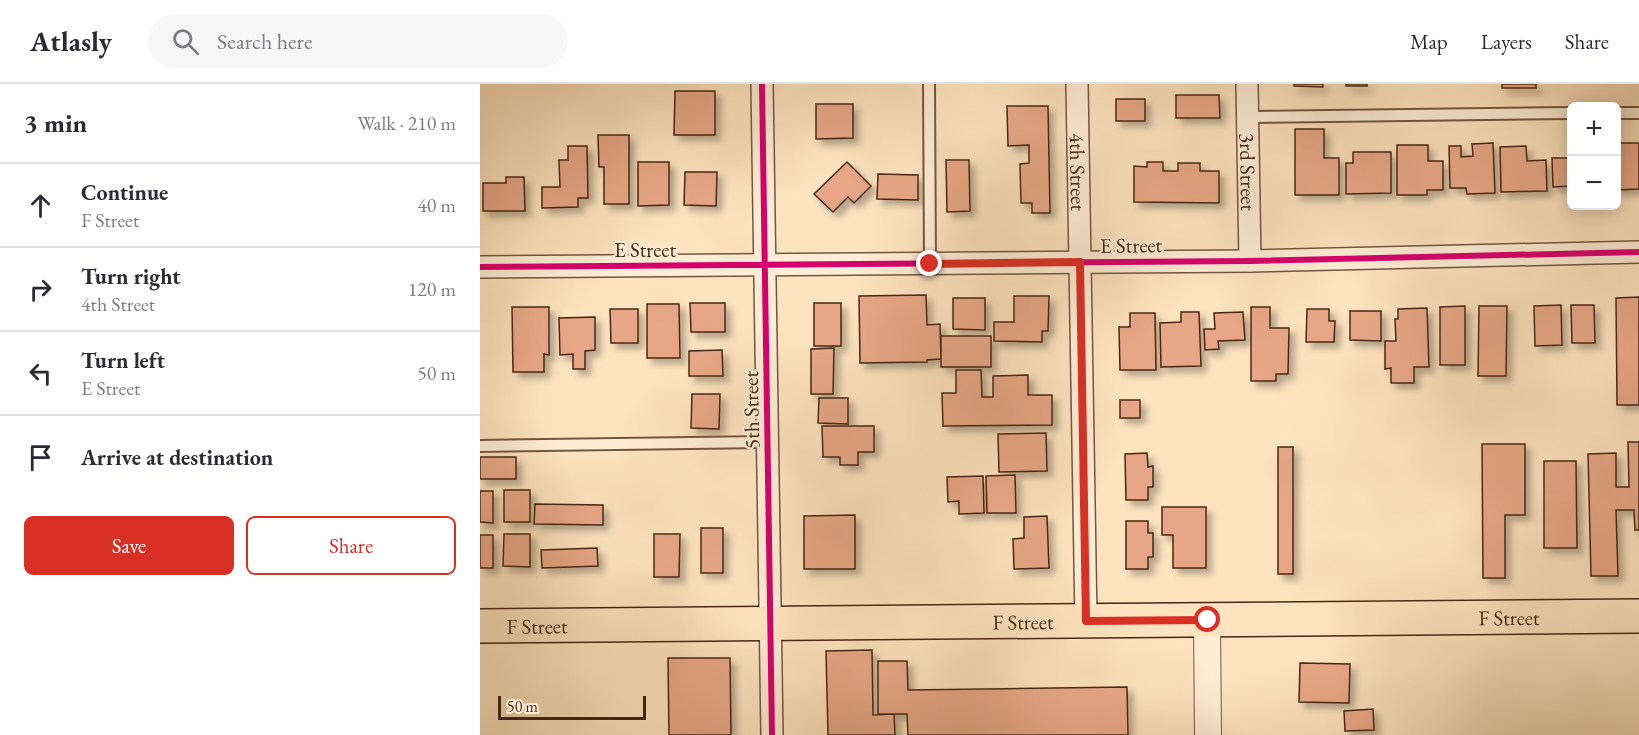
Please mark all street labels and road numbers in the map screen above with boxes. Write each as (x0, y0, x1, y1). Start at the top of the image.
street label: 4th Street (1064, 133, 1093, 212)
street label: 3rd Street (1234, 133, 1263, 212)
street label: E Street (1100, 231, 1163, 259)
street label: E Street (614, 236, 676, 263)
street label: 5th Street (737, 370, 765, 449)
street label: F Street (1478, 603, 1540, 631)
street label: F Street (992, 608, 1054, 635)
street label: F Street (506, 612, 568, 639)

